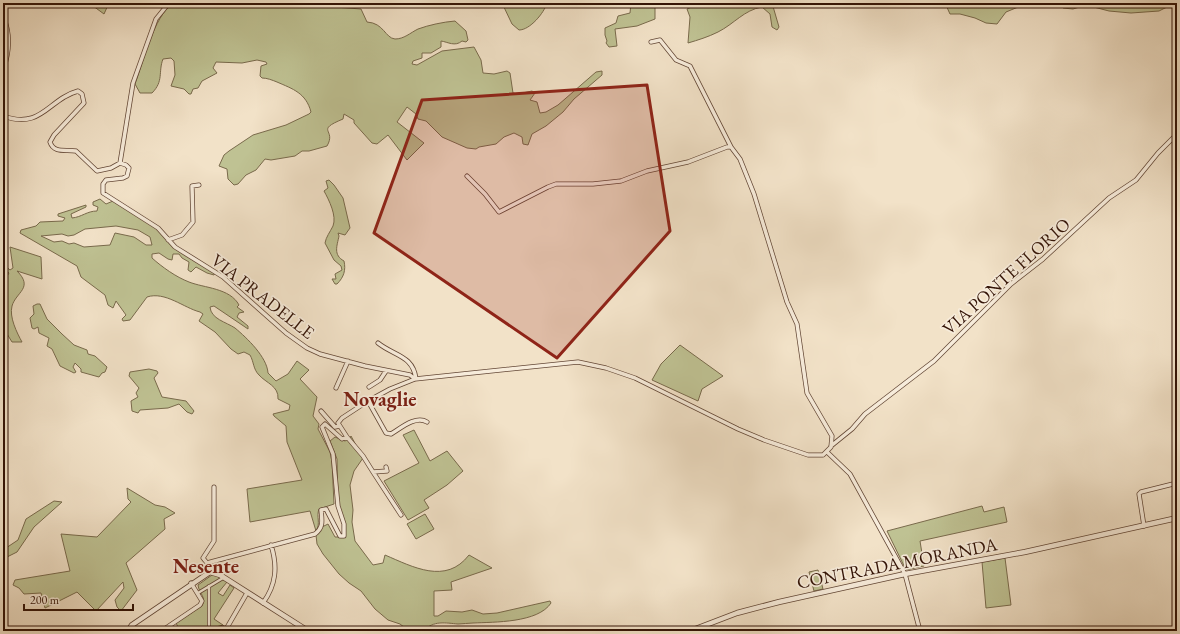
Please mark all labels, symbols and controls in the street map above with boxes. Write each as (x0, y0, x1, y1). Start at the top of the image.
street label: VIA PONTE FLORIO (937, 213, 1075, 339)
street label: VIA PRADELLE (207, 248, 319, 344)
district label: Novaglie (343, 386, 417, 412)
street label: CONTRADA MORANDA (795, 532, 1000, 594)
district label: Nesente (173, 553, 239, 579)
scale bar (24, 586, 133, 612)
text: 200 m (30, 592, 60, 608)

